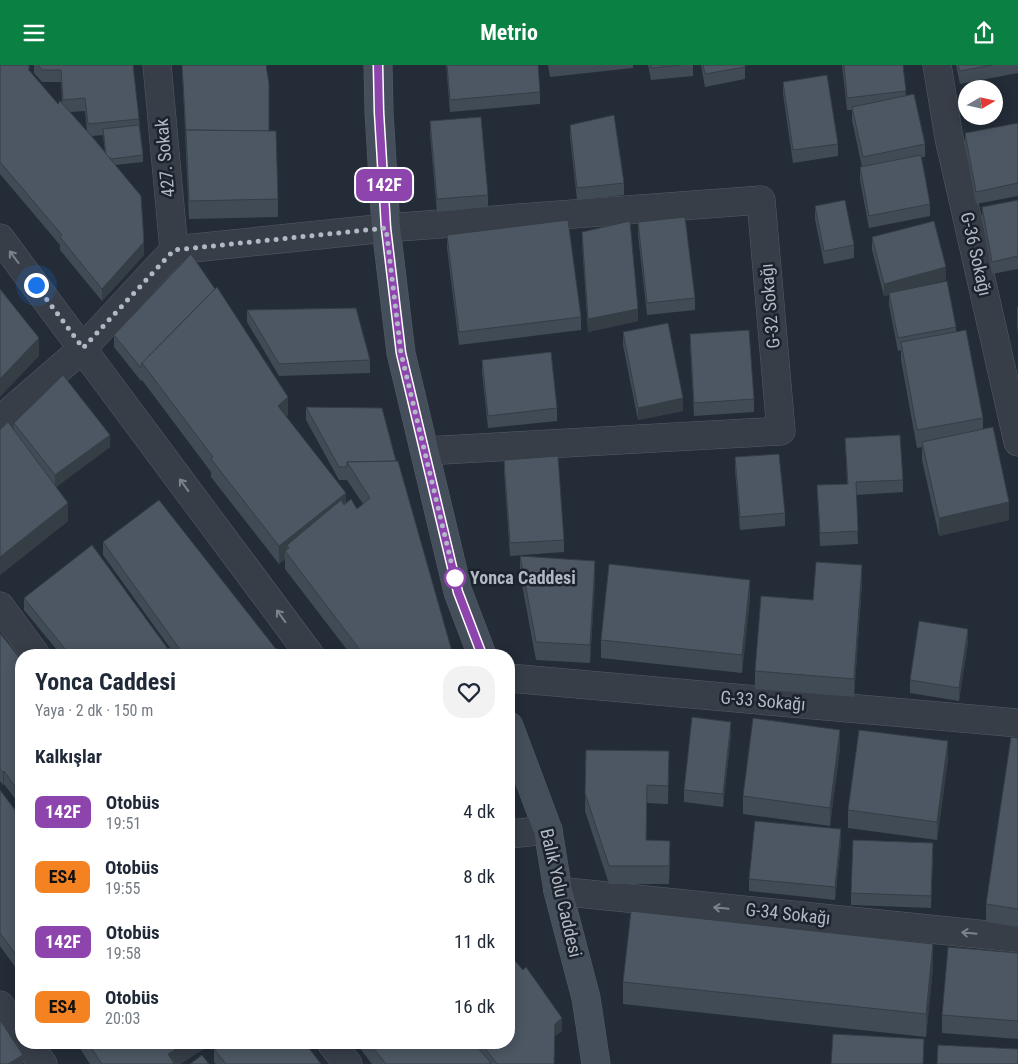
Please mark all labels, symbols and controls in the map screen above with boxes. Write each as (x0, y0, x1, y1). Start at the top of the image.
icon: menu (20, 19, 48, 47)
icon: share (970, 19, 998, 47)
text: Metrio (480, 20, 538, 45)
north arrow (958, 80, 1002, 125)
map controls (958, 80, 1003, 125)
street label: 427. Sokak (151, 118, 178, 198)
line badge: 142F (349, 169, 419, 201)
text: 142F (366, 174, 402, 195)
street label: G-36 Sokağı (957, 210, 996, 298)
one-way arrow (8, 251, 19, 264)
street label: G-32 Sokağı (755, 263, 784, 349)
your location (24, 273, 49, 298)
one-way arrow (179, 478, 189, 492)
marker: Yonca Caddesi (444, 567, 466, 589)
place label: Yonca Caddesi (470, 567, 576, 588)
one-way arrow (275, 610, 286, 623)
button: heart (443, 666, 495, 718)
text: Yonca Caddesi (35, 668, 176, 696)
street label: G-33 Sokağı (720, 686, 806, 715)
text: Yaya · 2 dk · 150 m (35, 701, 153, 720)
text: Kalkışlar (35, 745, 102, 768)
text: Otobüs (106, 791, 160, 814)
text: 4 dk (463, 800, 495, 823)
text: 142F (45, 801, 81, 822)
text: 19:51 (106, 814, 141, 833)
street label: Balık Yolu Caddesi (536, 827, 586, 959)
text: Otobüs (105, 856, 159, 879)
text: 8 dk (463, 865, 495, 888)
text: ES4 (49, 866, 76, 887)
text: 19:55 (105, 879, 140, 898)
street label: G-34 Sokağı (745, 899, 832, 928)
one-way arrow (713, 903, 729, 912)
text: Otobüs (106, 921, 160, 944)
one-way arrow (962, 928, 978, 938)
text: 11 dk (454, 930, 495, 953)
text: 142F (45, 931, 81, 952)
text: 19:58 (106, 944, 141, 963)
text: Otobüs (105, 986, 159, 1009)
text: 16 dk (454, 995, 495, 1018)
text: ES4 (49, 996, 76, 1017)
text: 20:03 (105, 1009, 140, 1028)

